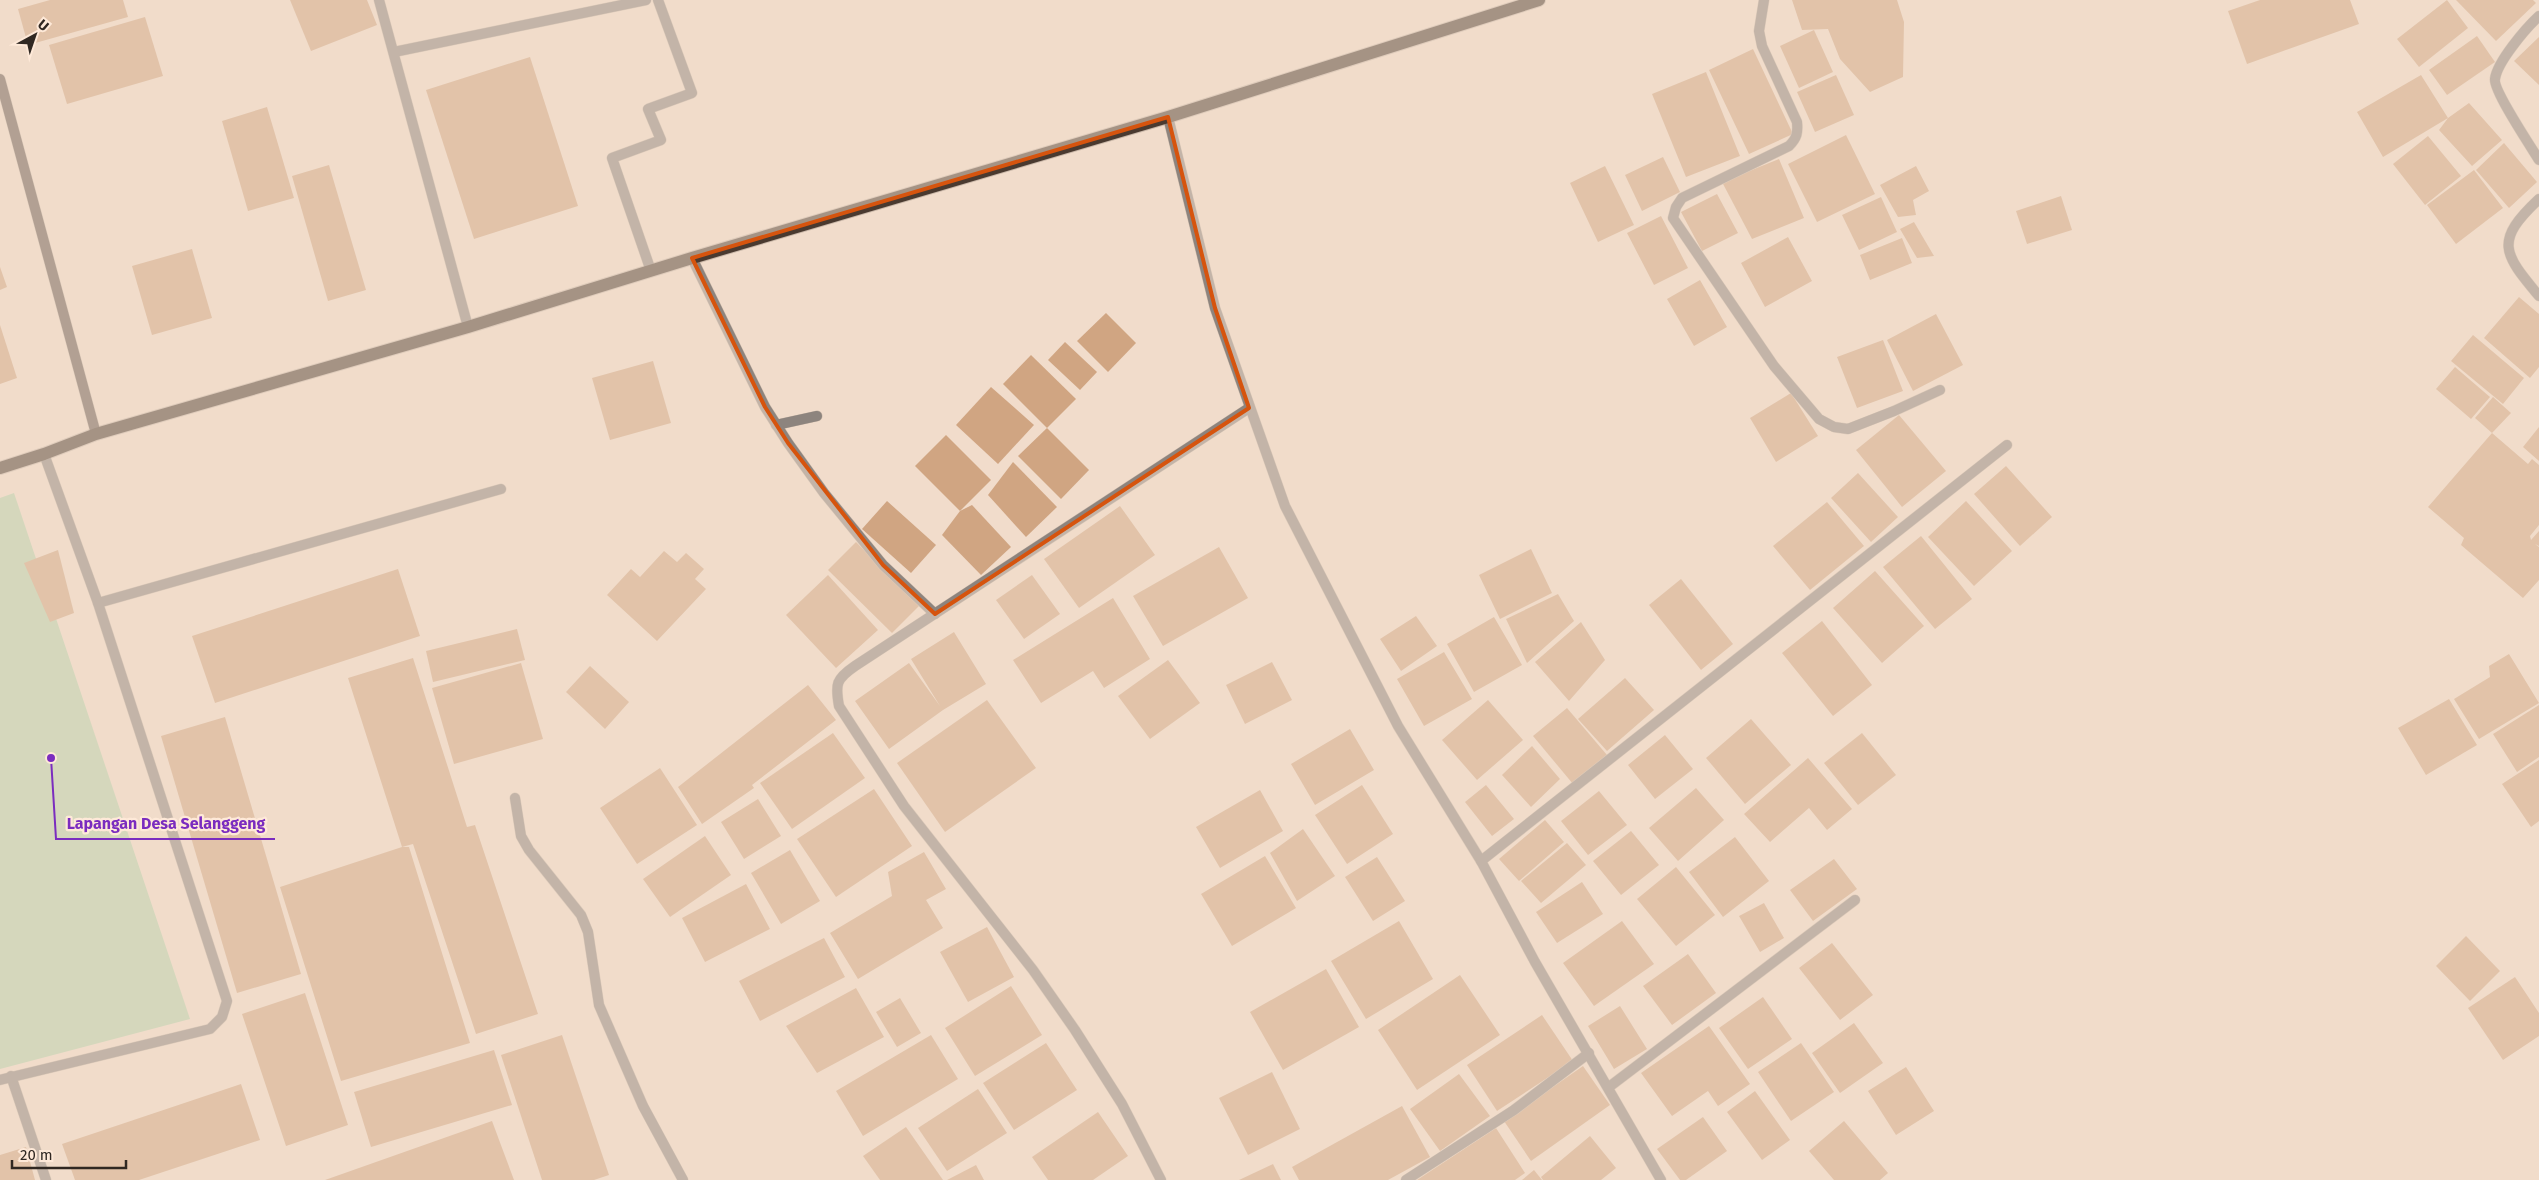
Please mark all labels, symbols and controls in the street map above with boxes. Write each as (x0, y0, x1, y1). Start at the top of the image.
north arrow (10, 10, 60, 60)
text: U (34, 16, 52, 35)
callout: Lapangan Desa Selanggeng (56, 808, 275, 839)
text: Lapangan Desa Selanggeng (67, 814, 266, 833)
scale bar (12, 1138, 126, 1170)
text: 20 m (20, 1146, 53, 1164)

